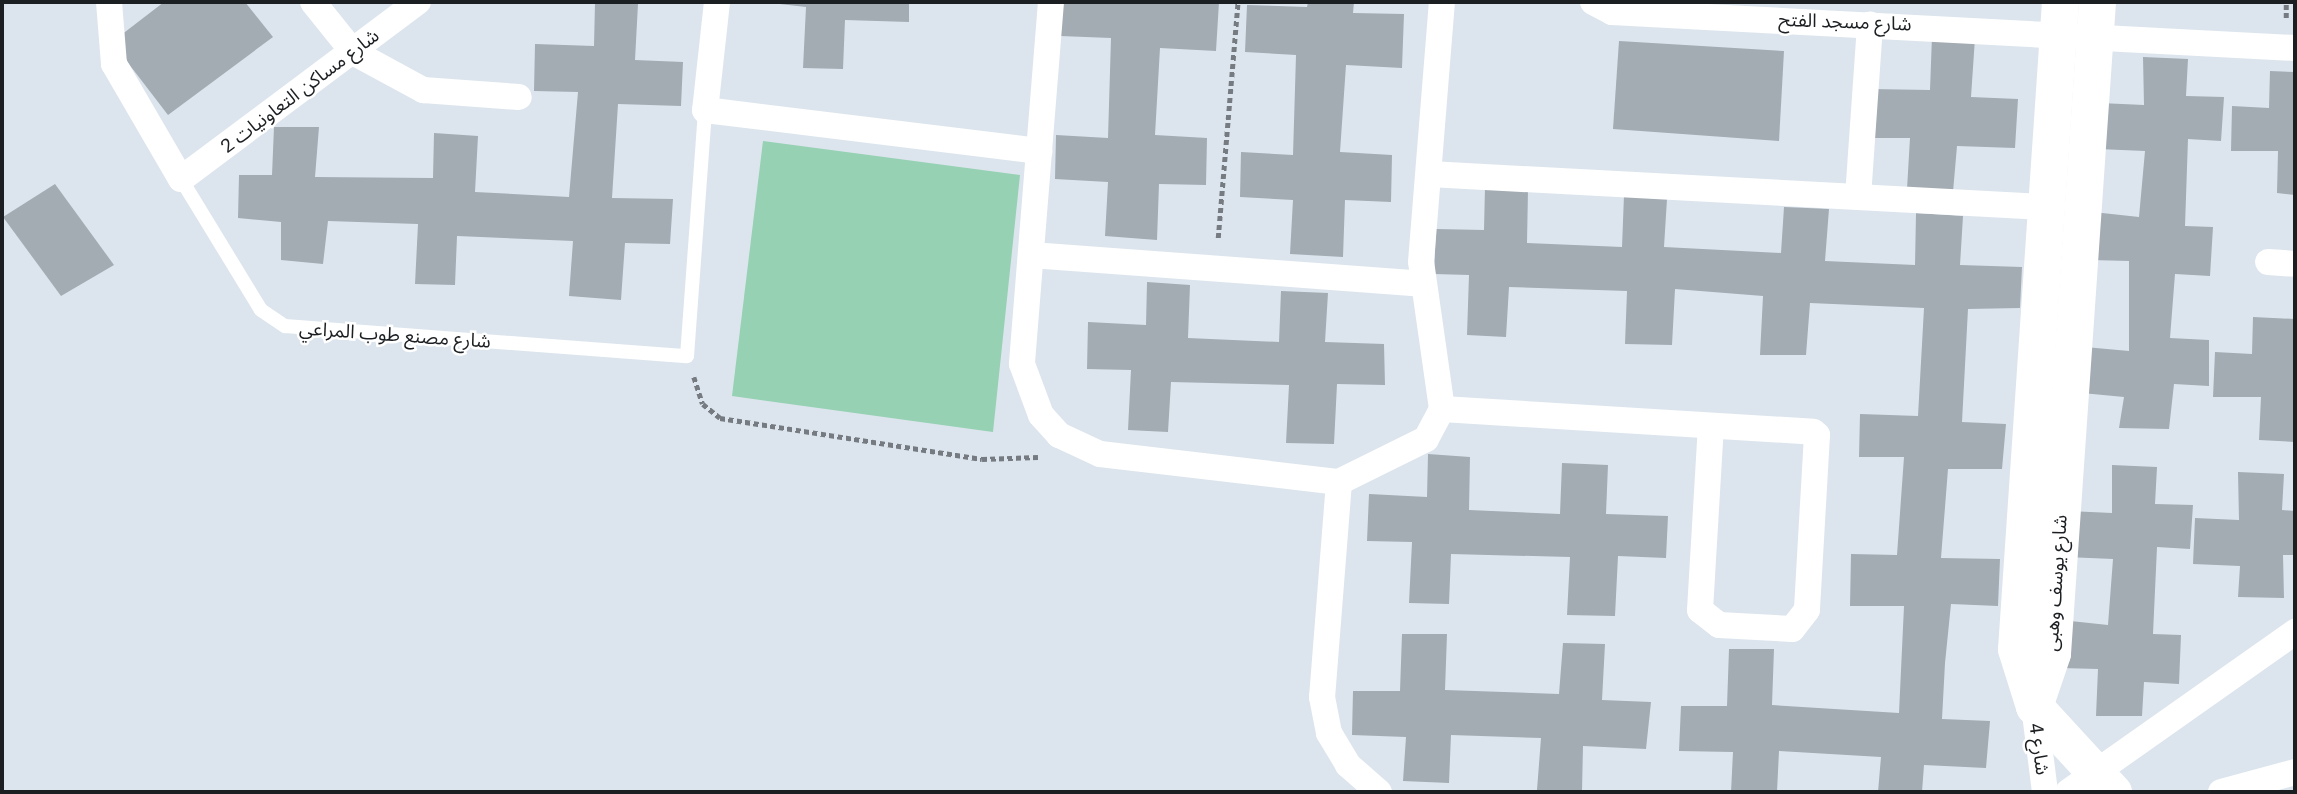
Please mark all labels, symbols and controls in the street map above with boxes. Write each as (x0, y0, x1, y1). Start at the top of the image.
street label: شارع مسجد الفتح (1778, 8, 1912, 36)
street label: شارع مساكن التعاونيات 2 (216, 24, 384, 158)
street label: شارع مصنع طوب المراعي (298, 317, 492, 353)
street label: شارع يوسف وهبى (2040, 514, 2072, 652)
street label: شارع 4 (2024, 721, 2054, 777)

